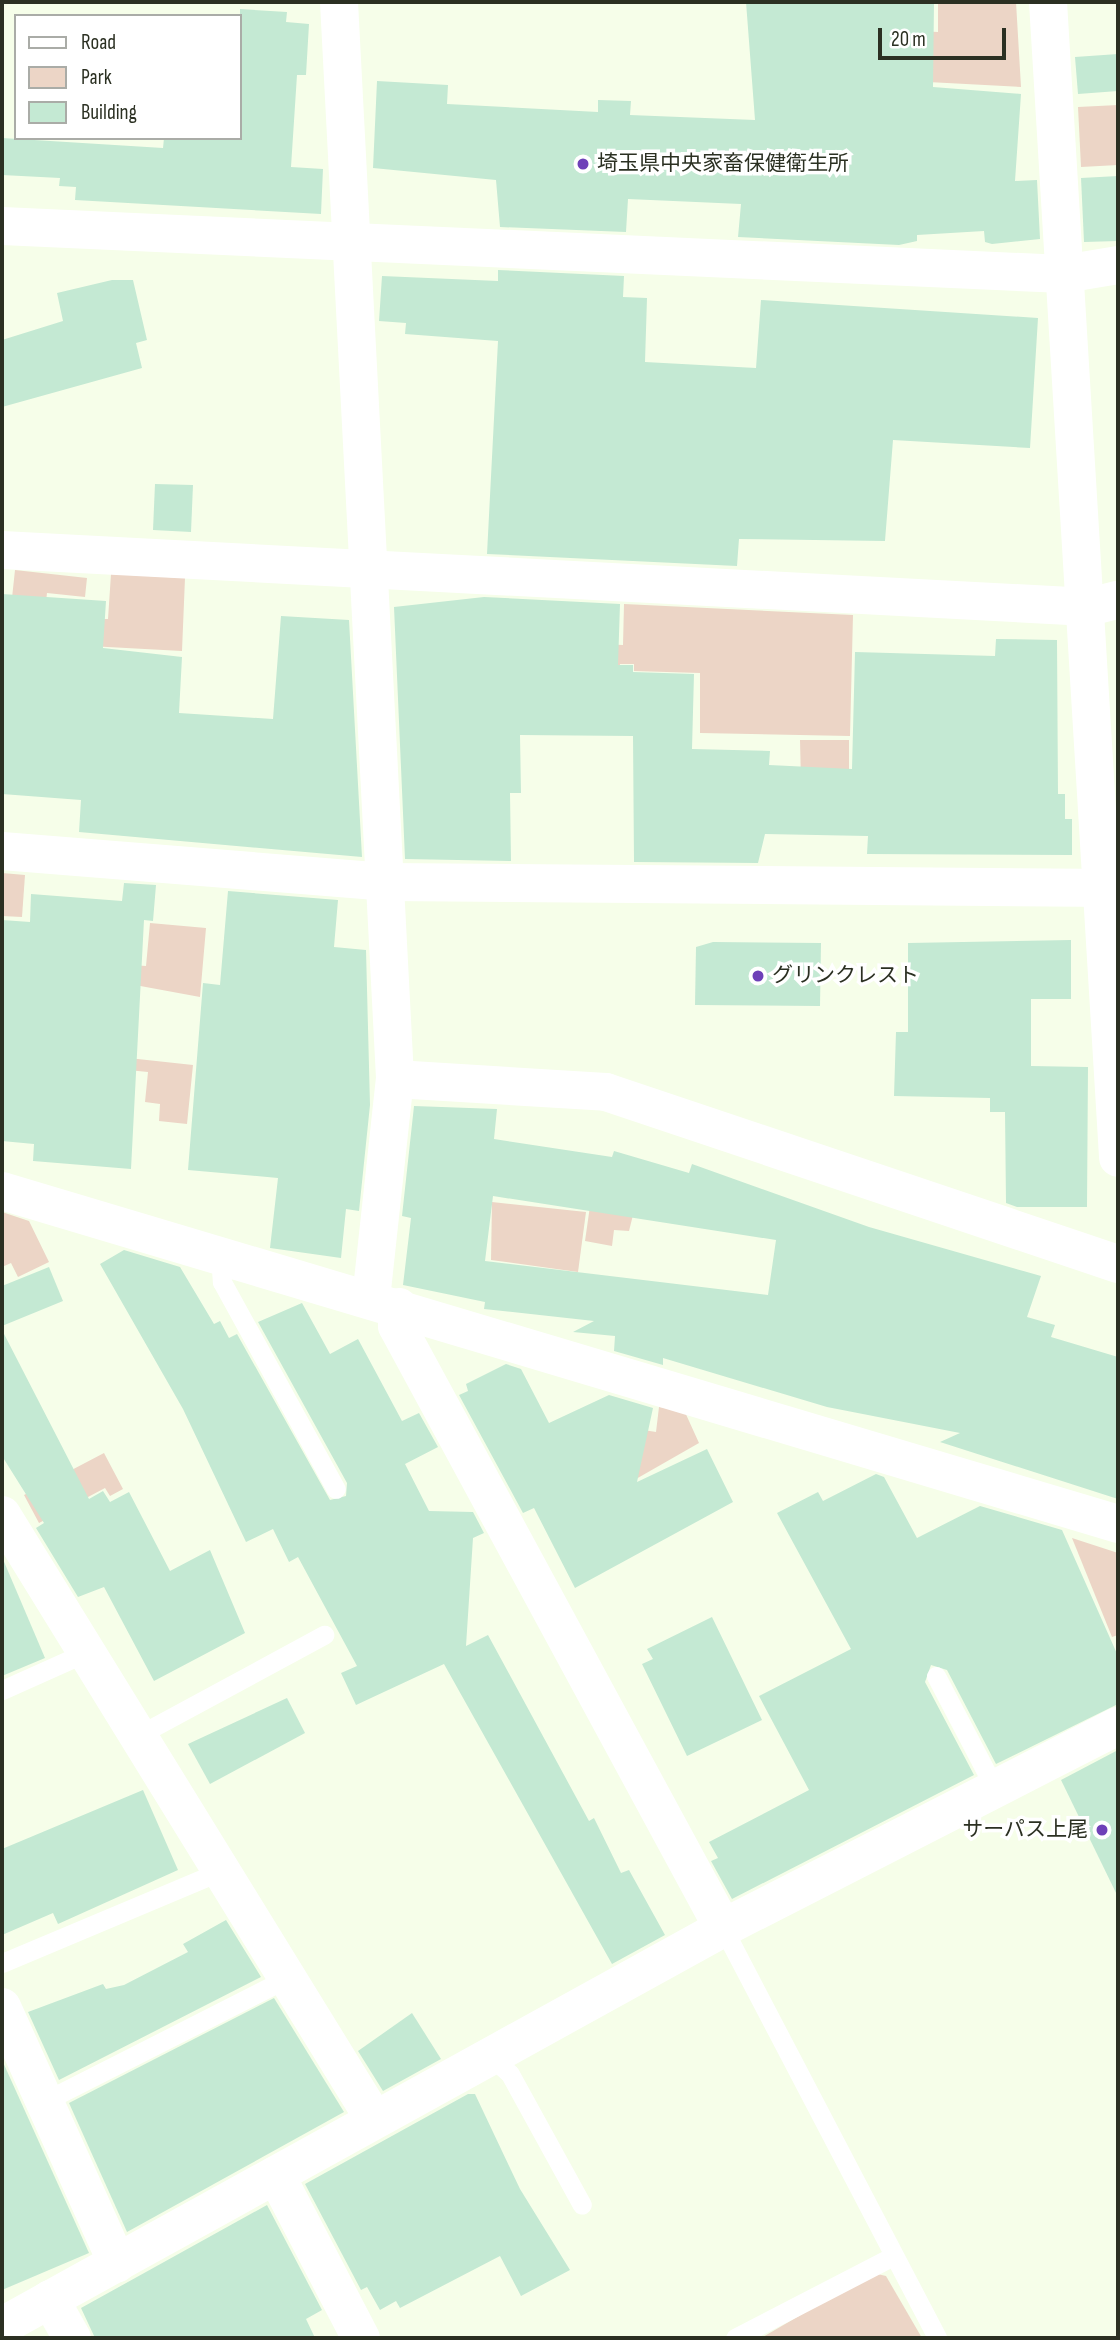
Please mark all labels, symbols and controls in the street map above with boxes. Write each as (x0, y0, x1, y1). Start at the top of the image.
legend (14, 14, 242, 140)
scale bar (882, 14, 1010, 58)
text: 20 m (891, 27, 926, 52)
text: Road (81, 30, 116, 55)
text: Park (81, 65, 112, 90)
text: Building (81, 100, 137, 125)
place label: 埼玉県中央家畜保健衛生所 (597, 151, 849, 177)
marker: 埼玉県中央家畜保健衛生所 (575, 156, 591, 172)
place label: グリンクレスト (772, 963, 919, 989)
marker: グリンクレスト (750, 968, 766, 984)
place label: サーパス上尾 (962, 1817, 1088, 1843)
marker: サーパス上尾 (1094, 1822, 1110, 1838)

